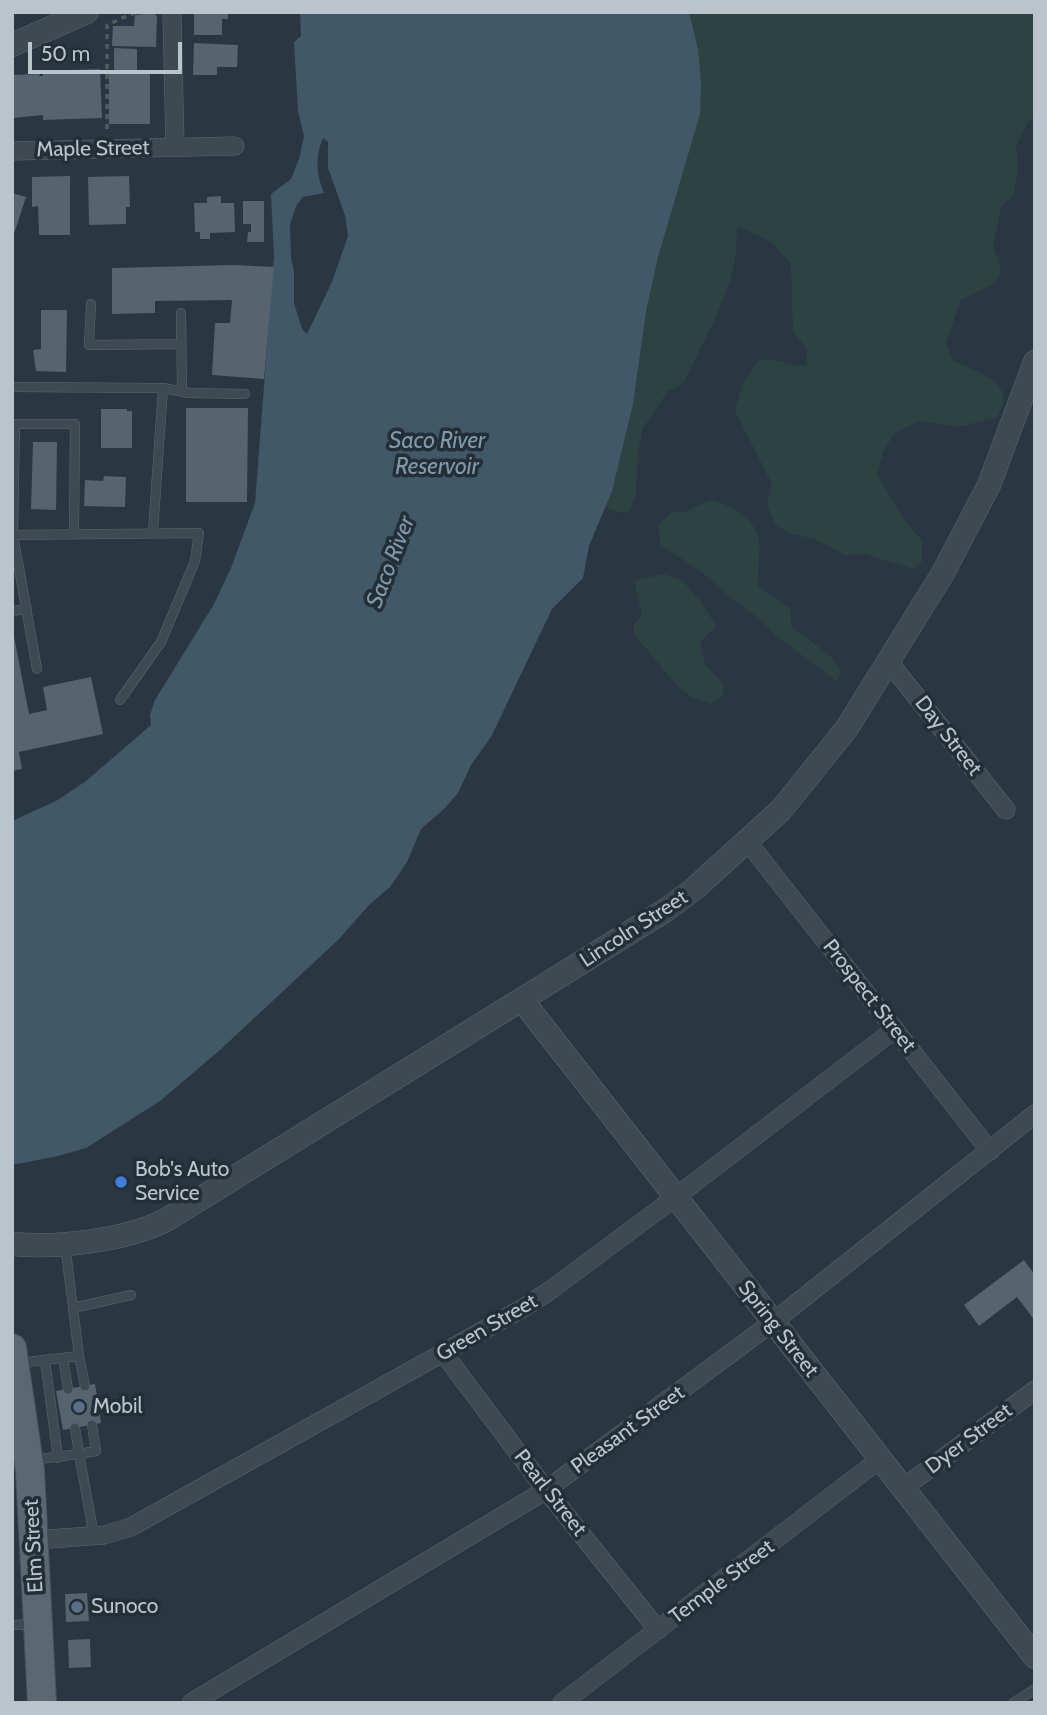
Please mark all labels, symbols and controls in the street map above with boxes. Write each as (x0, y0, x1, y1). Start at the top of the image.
scale bar (32, 28, 186, 72)
text: 50 m (41, 41, 90, 66)
street label: Maple Street (36, 135, 150, 163)
water label: Saco River Reservoir (389, 427, 485, 481)
water label: Saco River (361, 512, 421, 612)
street label: Day Street (909, 691, 987, 781)
street label: Lincoln Street (576, 885, 692, 973)
street label: Prospect Street (817, 935, 921, 1057)
place label: Bob's Auto Service (135, 1157, 229, 1207)
marker: Bob's Auto Service (113, 1174, 129, 1190)
street label: Spring Street (732, 1276, 824, 1382)
street label: Green Street (432, 1289, 542, 1367)
street label: Pleasant Street (567, 1381, 689, 1479)
place label: Mobil (93, 1394, 142, 1420)
street label: Dyer Street (921, 1398, 1017, 1480)
marker: Mobil (71, 1399, 87, 1415)
street label: Pearl Street (508, 1445, 592, 1541)
street label: Elm Street (19, 1499, 49, 1593)
street label: Temple Street (665, 1534, 779, 1630)
place label: Sunoco (91, 1594, 158, 1620)
marker: Sunoco (69, 1599, 85, 1615)

